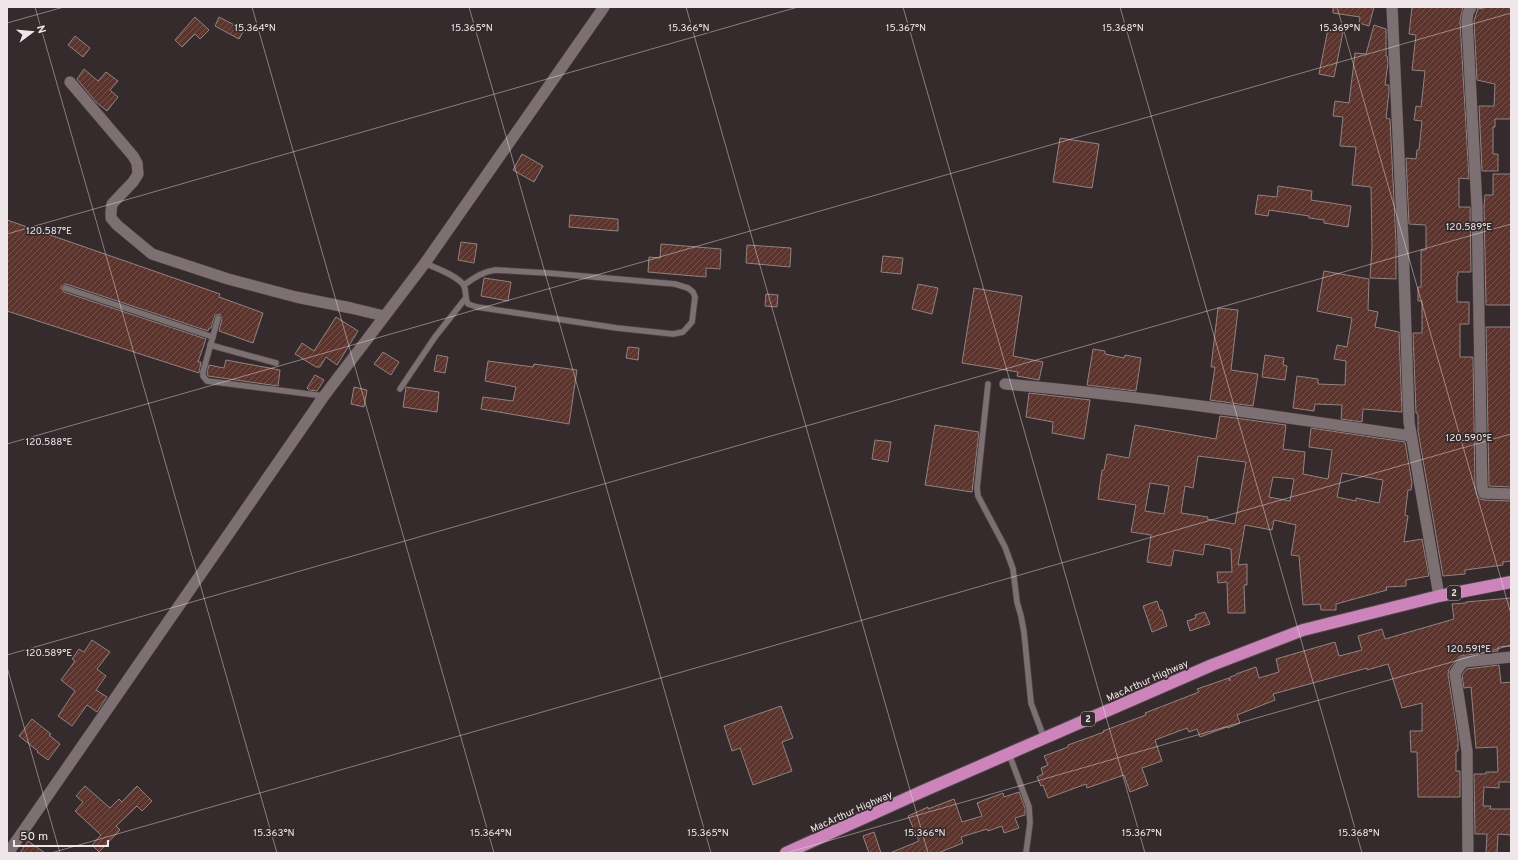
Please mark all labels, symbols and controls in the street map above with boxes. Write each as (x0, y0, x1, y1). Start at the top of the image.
north arrow (12, 12, 52, 52)
text: 15.364°N (234, 22, 276, 35)
text: 15.365°N (451, 22, 493, 35)
text: 15.366°N (668, 22, 710, 35)
text: 15.367°N (886, 22, 926, 35)
text: 15.368°N (1102, 22, 1144, 35)
text: 15.369°N (1320, 22, 1360, 35)
text: N (33, 24, 48, 35)
text: 120.589°E (1446, 221, 1492, 234)
text: 120.587°E (26, 225, 72, 238)
text: 120.590°E (1445, 432, 1493, 445)
text: 120.588°E (25, 436, 73, 449)
road number: 2 (1447, 586, 1461, 600)
text: 120.591°E (1447, 643, 1491, 656)
text: 120.589°E (26, 647, 72, 660)
street label: MacArthur Highway (1105, 657, 1191, 705)
road number: 2 (1081, 712, 1095, 726)
street label: MacArthur Highway (809, 788, 895, 836)
scale bar (14, 822, 108, 848)
text: 15.363°N (253, 827, 295, 840)
text: 15.364°N (470, 827, 512, 840)
text: 15.365°N (687, 827, 729, 840)
text: 15.366°N (904, 827, 946, 840)
text: 15.367°N (1122, 827, 1162, 840)
text: 15.368°N (1338, 827, 1380, 840)
text: 50 m (20, 829, 48, 845)

